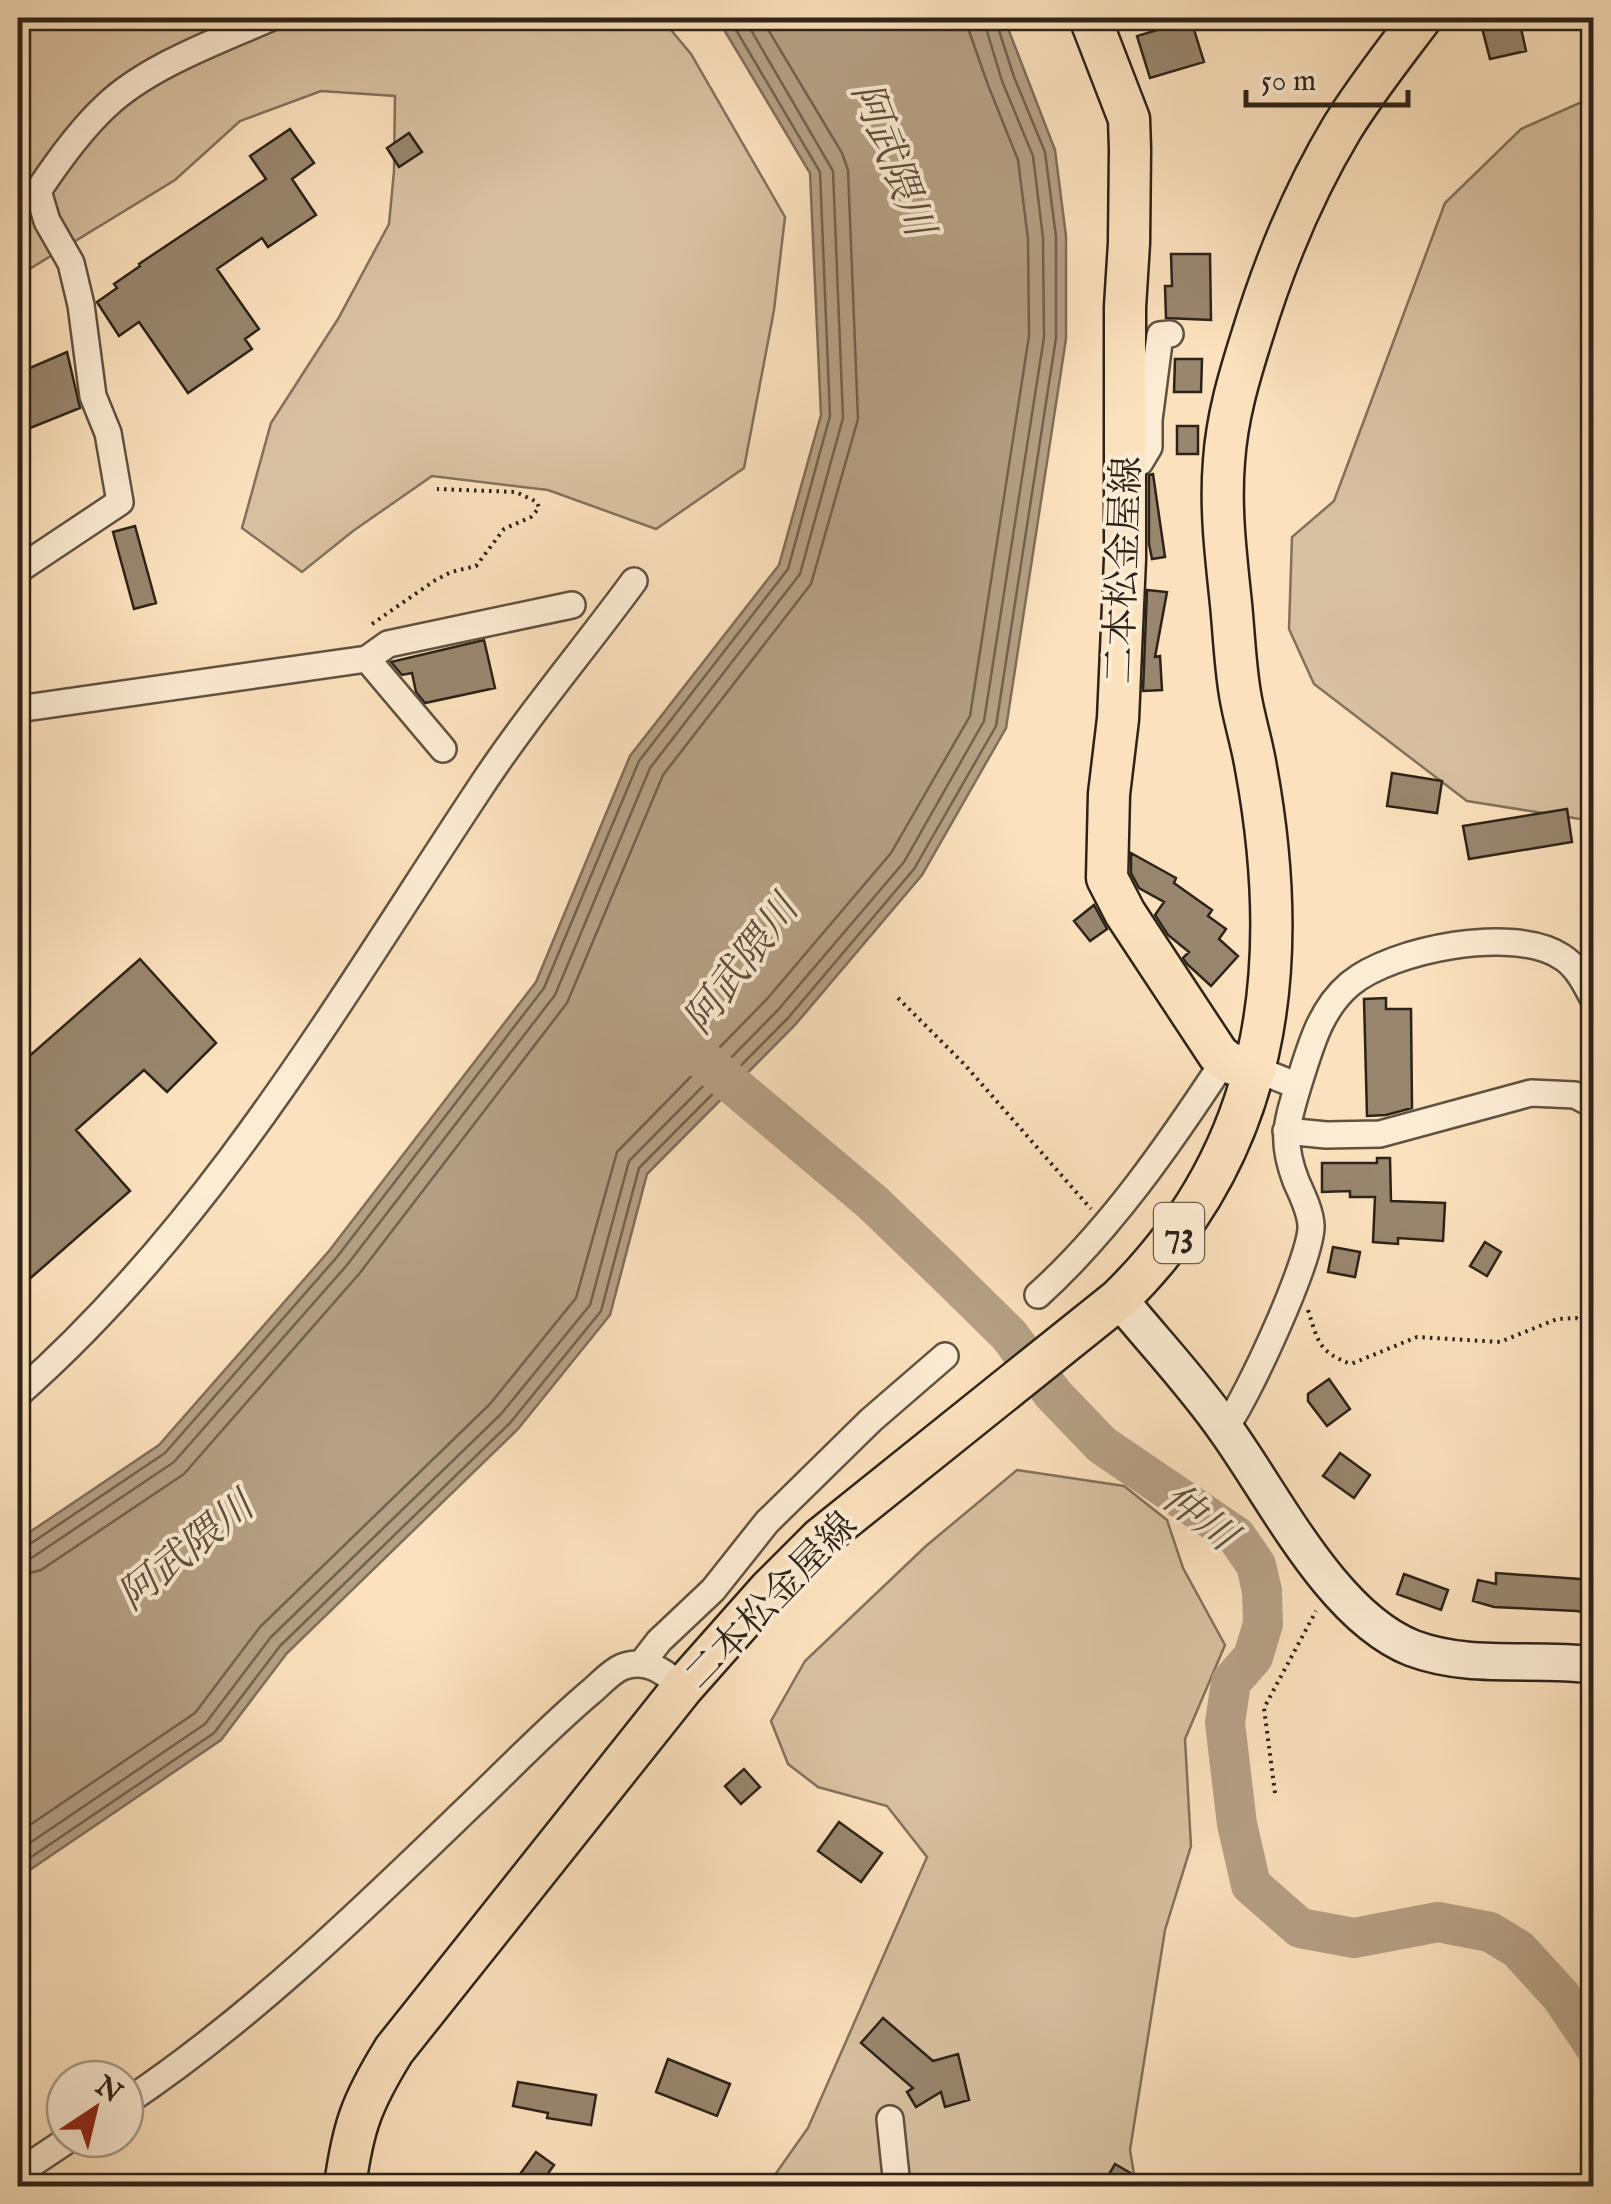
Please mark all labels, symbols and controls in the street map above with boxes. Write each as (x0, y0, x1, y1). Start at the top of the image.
scale bar (1246, 45, 1408, 107)
text: 50 m (1261, 63, 1316, 101)
water label: 阿武隈川 (838, 76, 945, 248)
street label: 二本松金屋線 (1097, 455, 1153, 685)
water label: 阿武隈川 (674, 884, 814, 1045)
road number: 73 (1154, 1203, 1204, 1263)
water label: 仲川 (1151, 1474, 1248, 1566)
water label: 阿武隈川 (109, 1480, 269, 1623)
street label: 二本松金屋線 (676, 1503, 869, 1701)
north arrow (45, 2059, 145, 2159)
text: N (87, 2069, 128, 2112)

